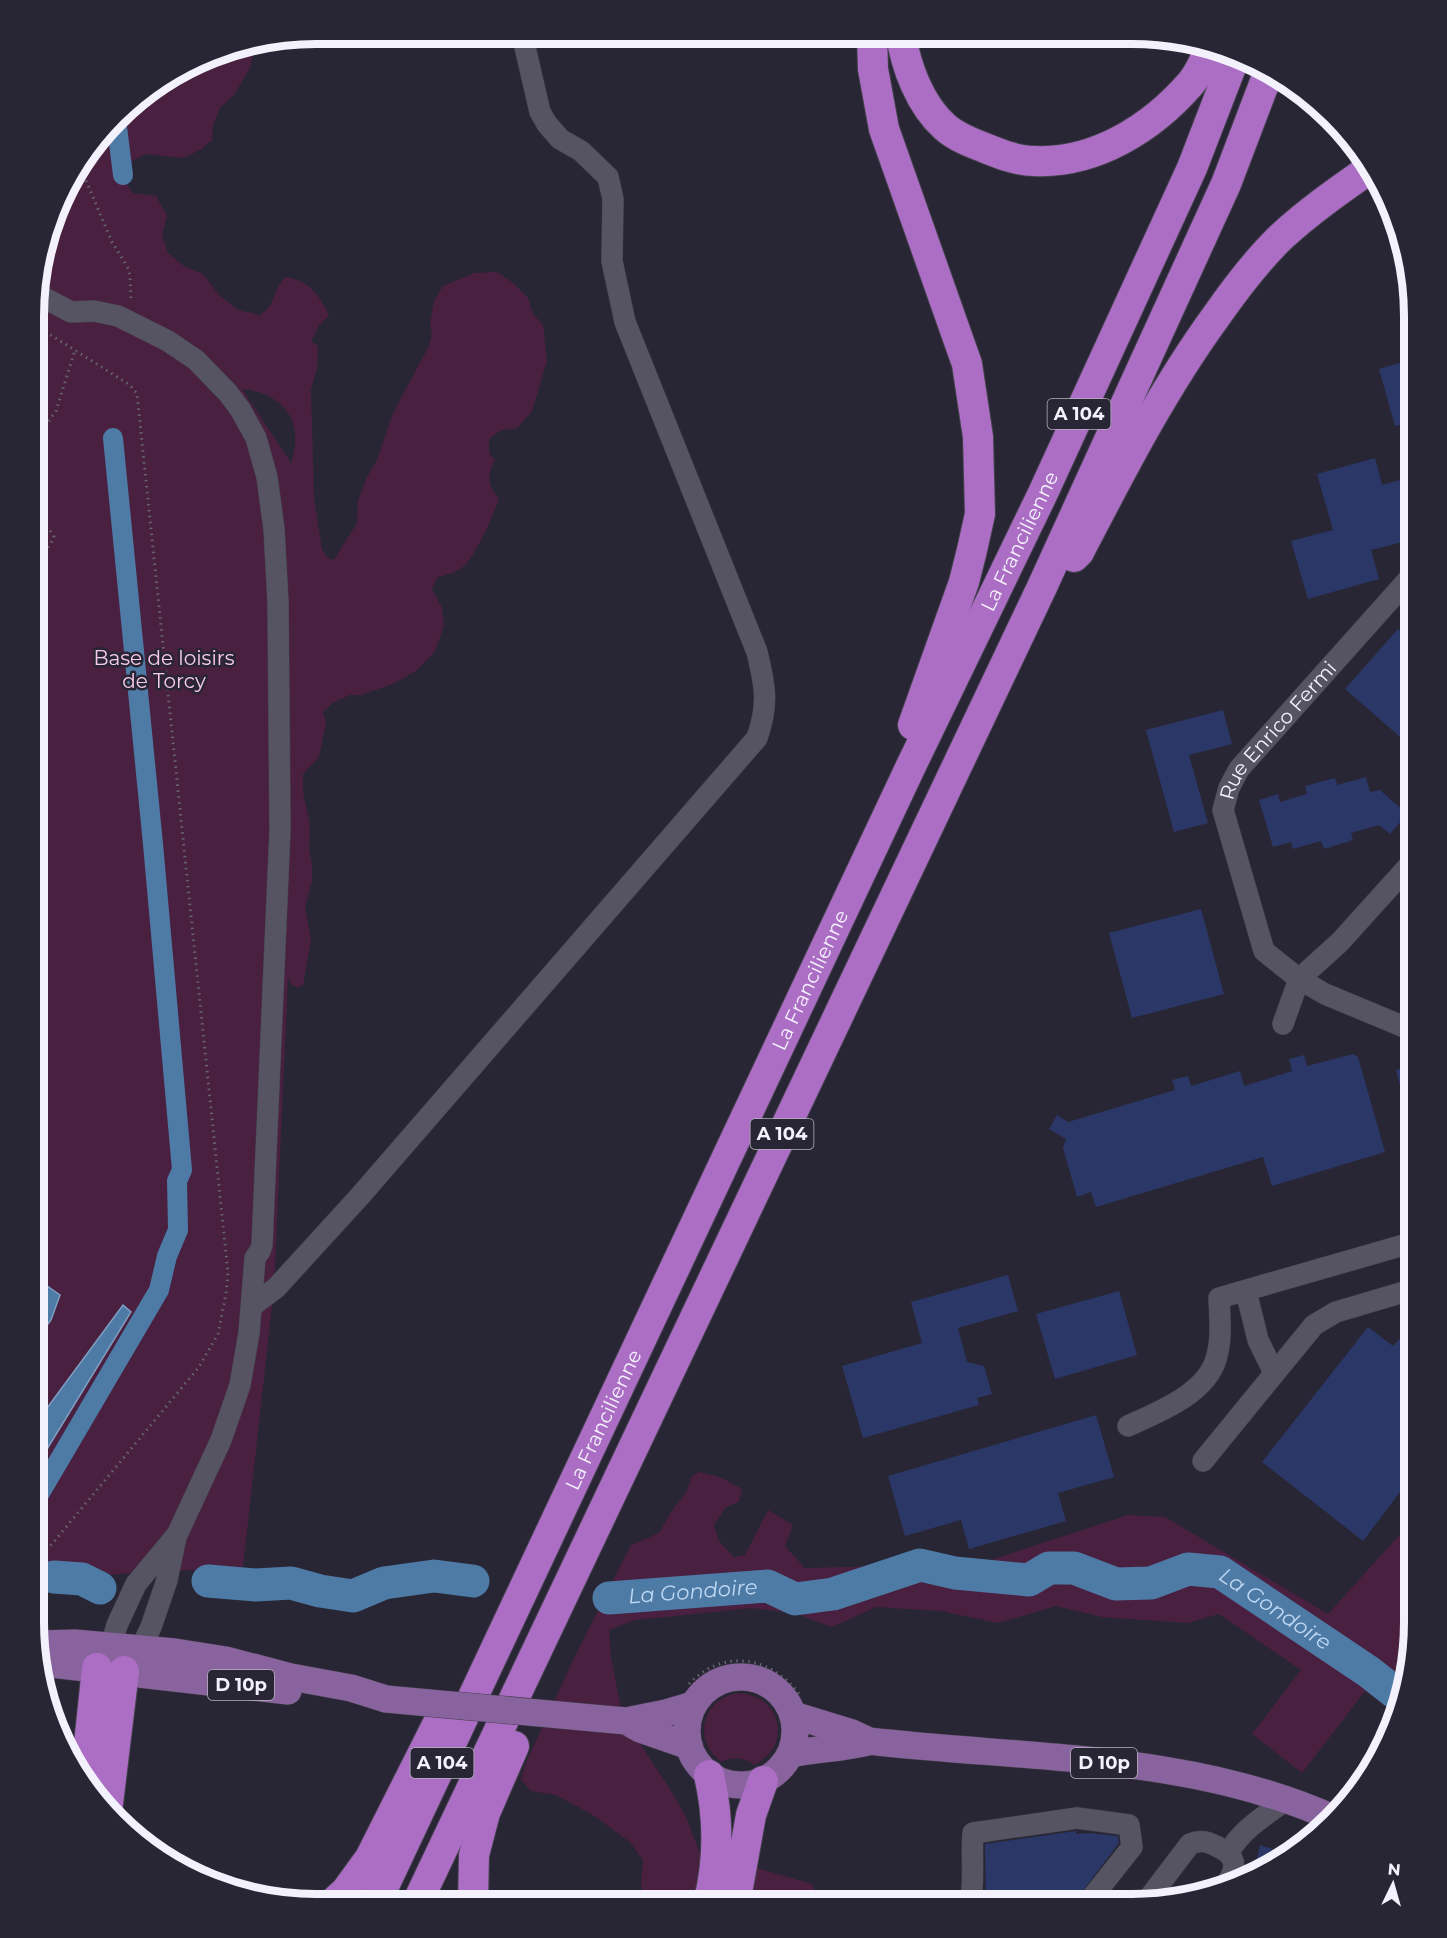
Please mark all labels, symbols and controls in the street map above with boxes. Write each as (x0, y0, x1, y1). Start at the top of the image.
road number: A 104 (1048, 399, 1110, 429)
street label: La Francilienne (976, 468, 1063, 615)
park label: Base de loisirs de Torcy (93, 646, 235, 693)
street label: Rue Enrico Fermi (1214, 656, 1341, 802)
street label: La Francilienne (767, 906, 854, 1054)
road number: A 104 (750, 1119, 814, 1149)
street label: La Francilienne (560, 1346, 647, 1494)
water label: La Gondoire (1215, 1562, 1336, 1655)
water label: La Gondoire (627, 1574, 758, 1609)
road number: D 10p (208, 1670, 274, 1700)
road number: A 104 (410, 1748, 474, 1778)
road number: D 10p (1071, 1748, 1137, 1778)
north arrow (1363, 1854, 1423, 1914)
text: N (1387, 1860, 1402, 1880)

